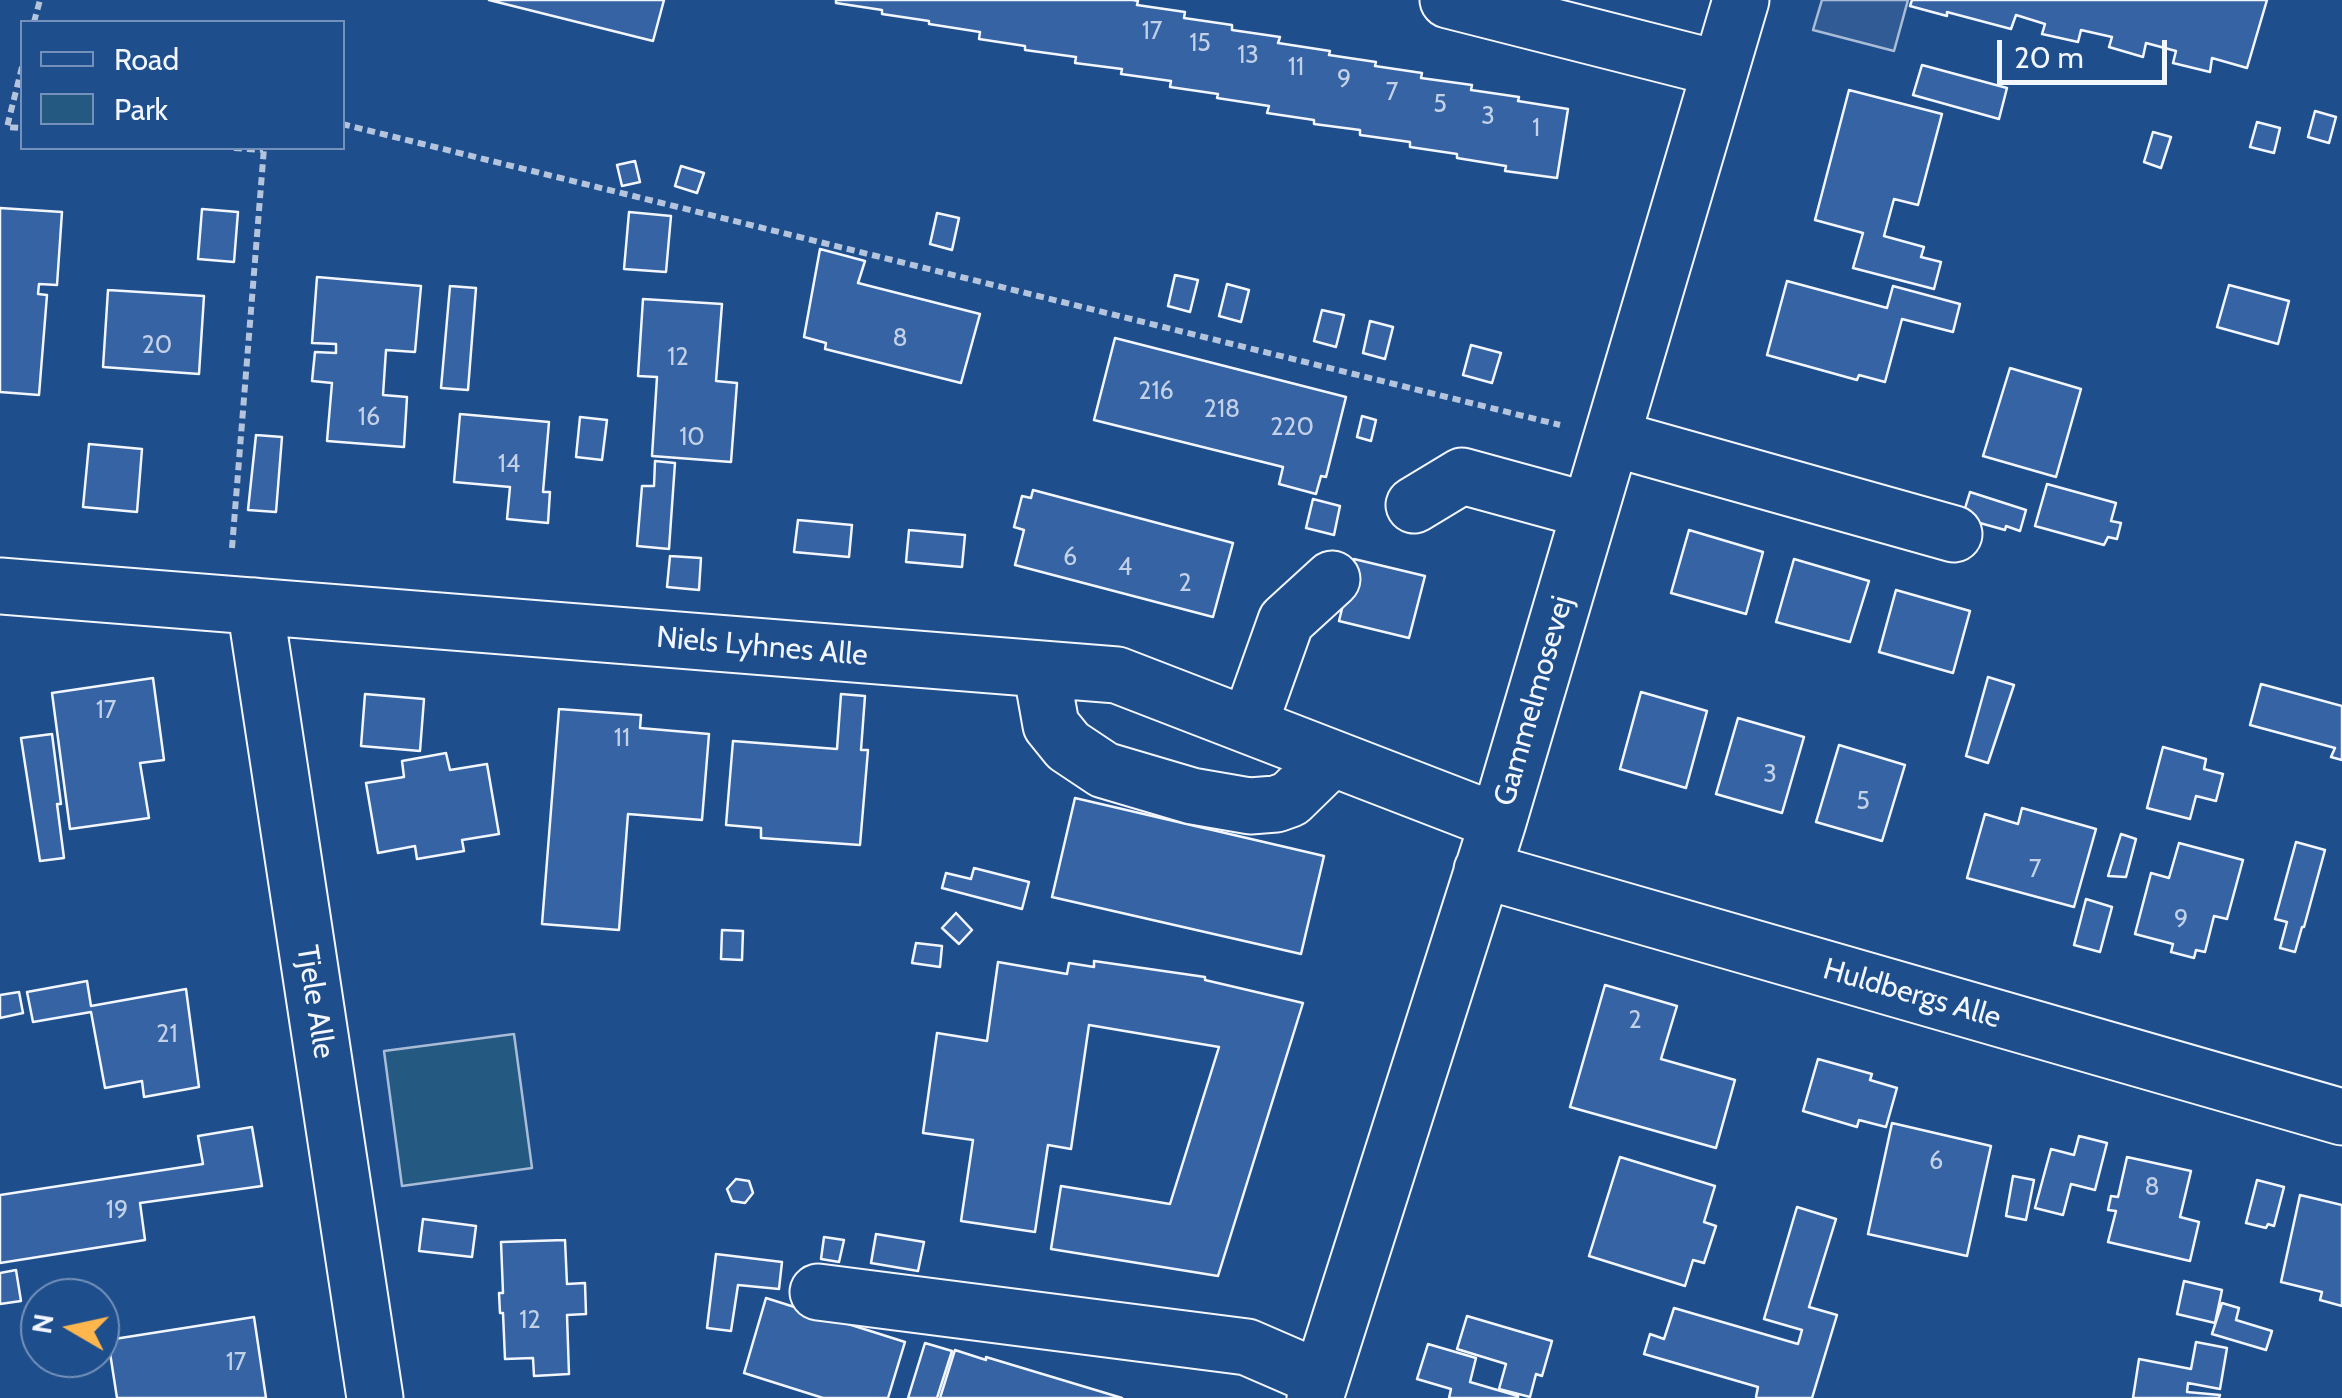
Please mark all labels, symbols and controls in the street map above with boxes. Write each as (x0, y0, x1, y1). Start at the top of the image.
house number: 17 (1142, 17, 1162, 47)
legend (20, 20, 345, 150)
scale bar (2002, 20, 2172, 82)
house number: 15 (1189, 29, 1211, 59)
text: 20 m (2014, 39, 2084, 76)
text: Road (114, 41, 179, 78)
house number: 13 (1237, 41, 1259, 71)
house number: 11 (1288, 53, 1304, 83)
house number: 9 (1337, 65, 1351, 95)
house number: 7 (1386, 78, 1398, 108)
house number: 5 (1433, 90, 1447, 120)
text: Park (114, 91, 168, 128)
house number: 3 (1481, 102, 1495, 132)
house number: 1 (1532, 114, 1540, 144)
house number: 8 (892, 324, 908, 354)
house number: 20 (142, 331, 172, 361)
house number: 12 (667, 343, 689, 373)
house number: 216 (1138, 377, 1174, 407)
house number: 218 (1204, 395, 1240, 425)
house number: 16 (358, 403, 380, 433)
house number: 220 (1270, 413, 1314, 443)
house number: 10 (679, 423, 705, 453)
house number: 14 (498, 450, 520, 480)
house number: 6 (1063, 543, 1077, 573)
house number: 4 (1118, 553, 1132, 583)
house number: 2 (1178, 569, 1192, 599)
street label: Gammelmosevej (1487, 592, 1581, 810)
street label: Niels Lyhnes Alle (655, 620, 869, 674)
house number: 17 (96, 696, 116, 726)
house number: 11 (614, 724, 630, 754)
house number: 3 (1763, 760, 1777, 790)
house number: 5 (1856, 787, 1870, 817)
house number: 7 (2029, 855, 2041, 885)
house number: 9 (2174, 905, 2188, 935)
street label: Tjele Alle (288, 943, 342, 1061)
street label: Huldbergs Alle (1819, 951, 2005, 1037)
house number: 2 (1628, 1006, 1642, 1036)
house number: 21 (156, 1020, 178, 1050)
house number: 6 (1929, 1147, 1943, 1177)
house number: 8 (2144, 1173, 2160, 1203)
house number: 19 (106, 1196, 128, 1226)
north arrow (20, 1278, 120, 1378)
house number: 12 (519, 1306, 541, 1336)
text: N (24, 1311, 61, 1336)
house number: 17 (226, 1348, 246, 1378)

